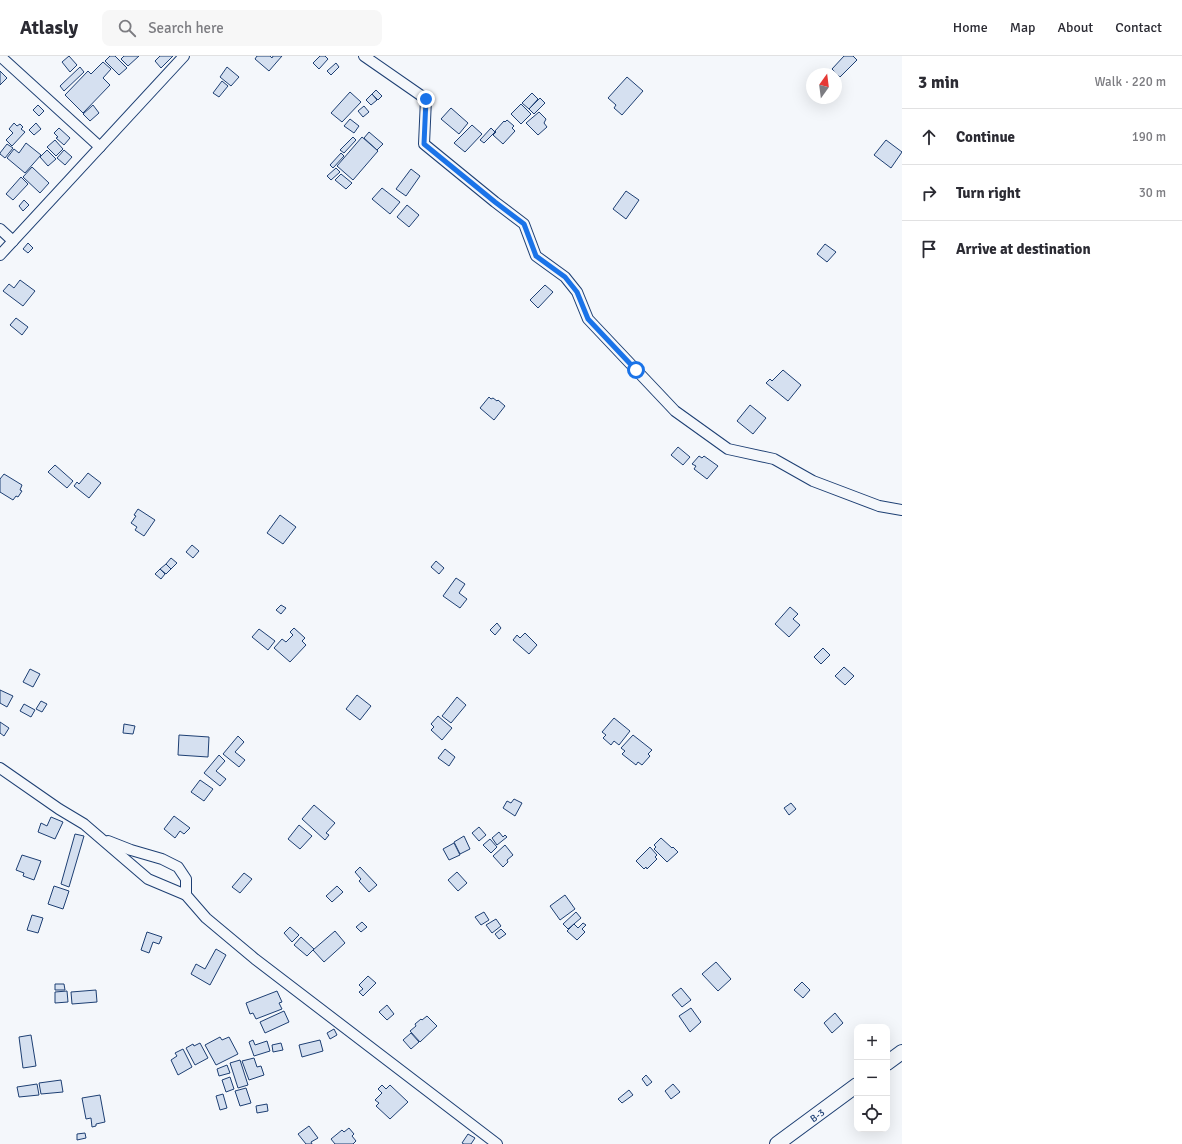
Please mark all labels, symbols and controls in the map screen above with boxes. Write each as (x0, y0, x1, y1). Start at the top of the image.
search box (102, 10, 382, 46)
text: Atlasly (20, 16, 78, 40)
icon: search (116, 17, 138, 39)
text: Search here (148, 19, 224, 37)
text: Home (953, 19, 988, 36)
text: Map (1010, 19, 1035, 36)
text: About (1057, 19, 1093, 36)
text: Contact (1115, 19, 1162, 36)
north arrow (806, 68, 842, 104)
text: 3 min (918, 72, 959, 93)
text: Walk · 220 m (1095, 74, 1166, 90)
route end (417, 90, 435, 108)
icon: ahead (918, 126, 940, 148)
text: Continue (956, 128, 1015, 146)
text: 190 m (1132, 129, 1166, 145)
icon: right (918, 182, 940, 204)
text: Turn right (956, 184, 1021, 202)
text: 30 m (1139, 185, 1166, 201)
icon: arrive (918, 238, 940, 260)
text: Arrive at destination (956, 240, 1091, 258)
route start (627, 361, 645, 379)
map controls (854, 1024, 890, 1132)
button: + (854, 1024, 890, 1060)
button: − (854, 1060, 890, 1096)
button: locate (854, 1096, 890, 1132)
street label: B-3 (808, 1107, 827, 1125)

